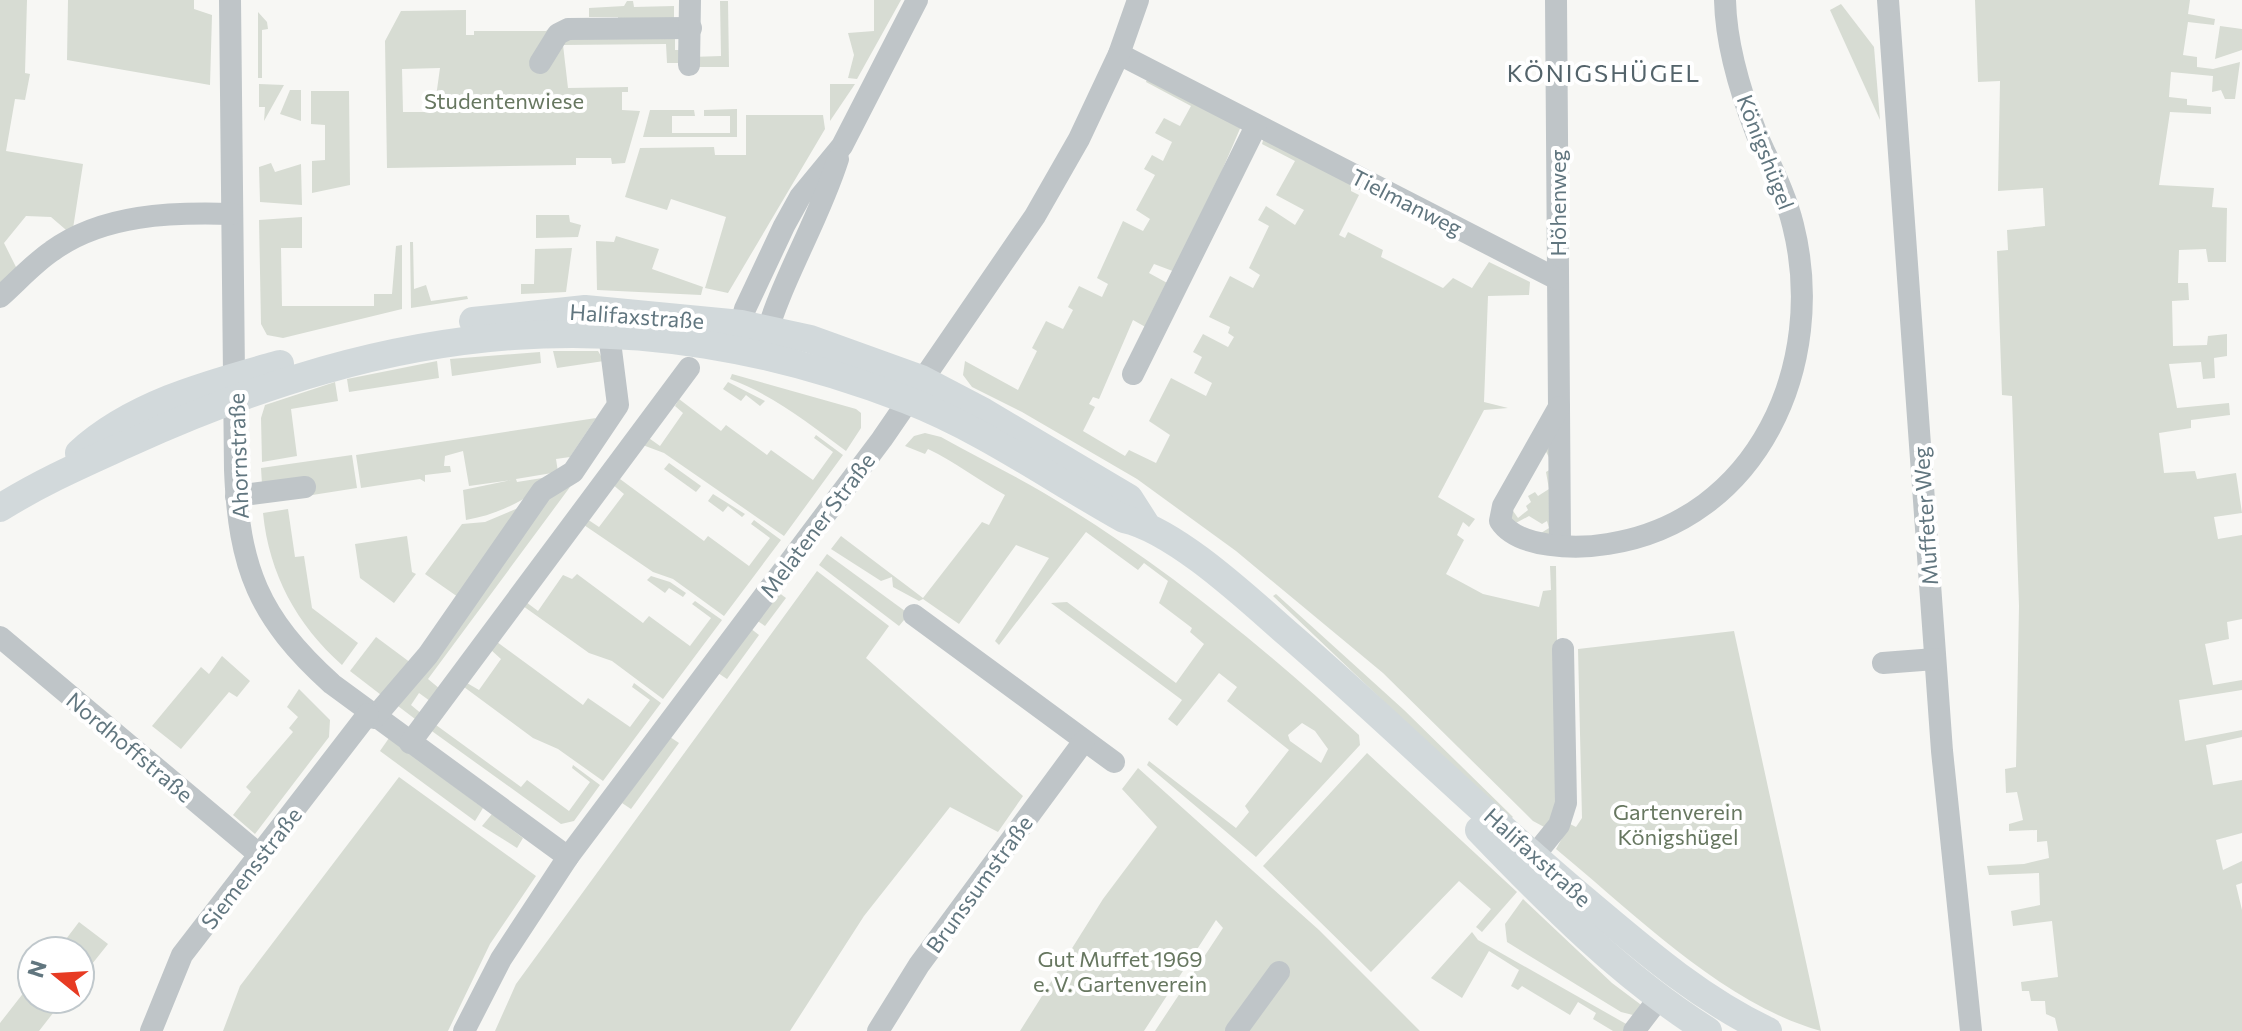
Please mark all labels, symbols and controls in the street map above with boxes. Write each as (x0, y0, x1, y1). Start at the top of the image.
district label: KÖNIGSHÜGEL (1507, 58, 1701, 87)
park label: Studentenwiese (424, 87, 584, 114)
street label: Königshügel (1732, 91, 1800, 213)
street label: Höhenweg (1544, 149, 1571, 256)
street label: Tielmanweg (1347, 163, 1467, 241)
street label: Halifaxstraße (569, 298, 705, 334)
street label: Ahornstraße (222, 392, 254, 520)
street label: Muffeter Weg (1907, 446, 1943, 586)
street label: Melatener Straße (754, 447, 880, 603)
street label: Nordhoffstraße (61, 686, 199, 808)
park label: Gartenverein Königshügel (1613, 798, 1743, 850)
street label: Siemensstraße (195, 802, 307, 934)
street label: Halifaxstraße (1479, 802, 1597, 912)
street label: Brunssumstraße (920, 810, 1038, 958)
north arrow (16, 935, 96, 1015)
park label: Gut Muffet 1969 e. V. Gartenverein (1033, 945, 1207, 997)
text: N (21, 957, 52, 981)

